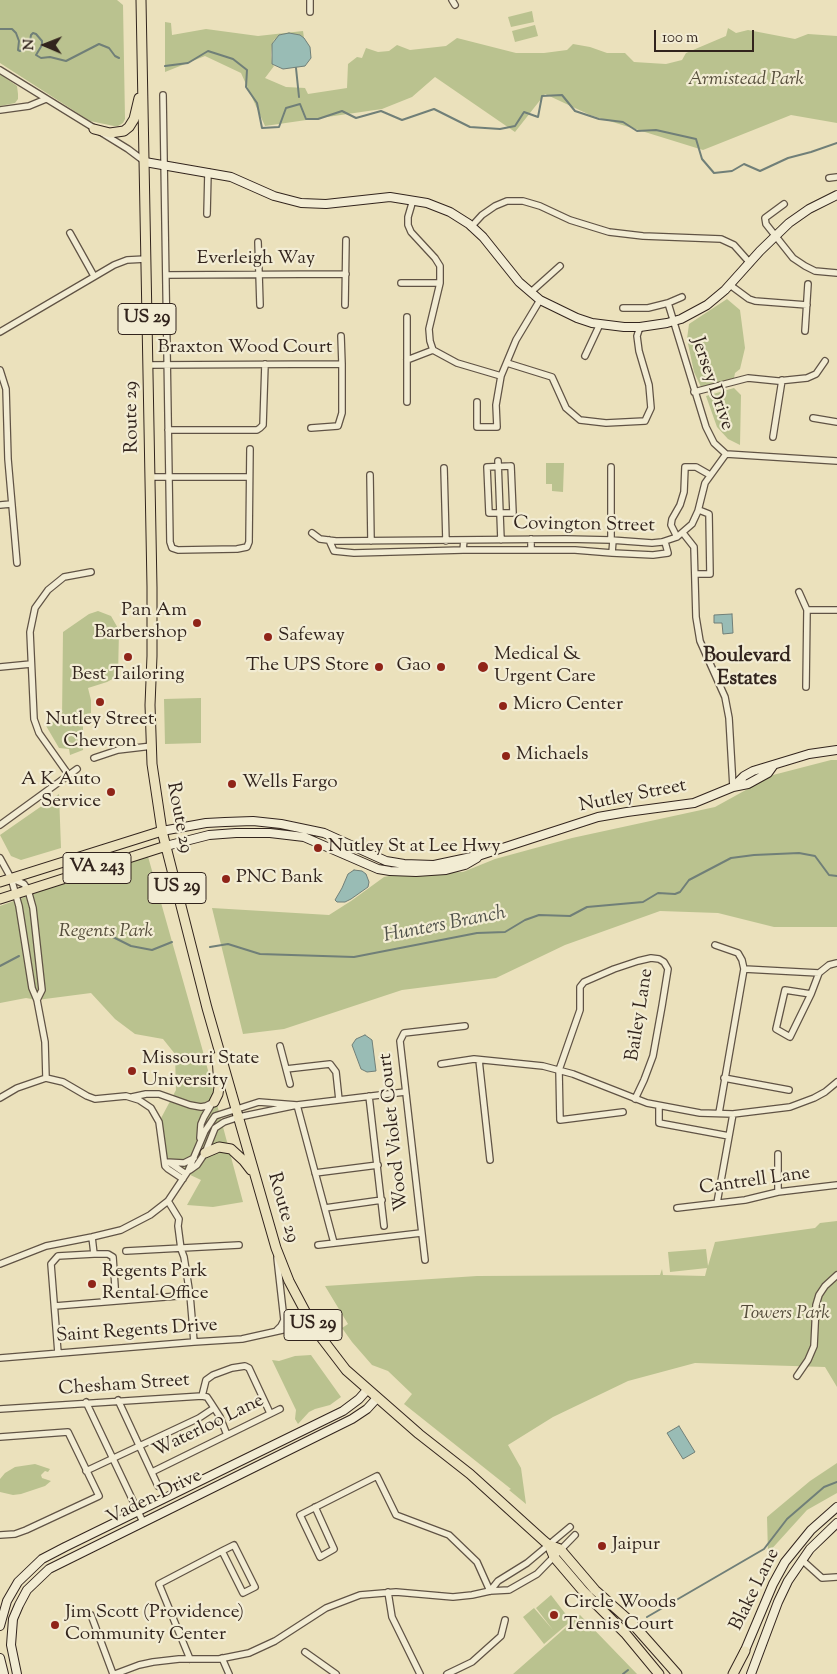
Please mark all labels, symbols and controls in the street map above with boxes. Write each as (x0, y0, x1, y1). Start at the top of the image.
north arrow (20, 20, 70, 70)
scale bar (657, 20, 757, 52)
text: 100 m (662, 28, 698, 49)
text: N (20, 39, 40, 51)
park label: Armistead Park (688, 70, 804, 92)
street label: Everleigh Way (197, 249, 315, 271)
road number: US 29 (118, 304, 176, 334)
street label: Jersey Drive (684, 335, 738, 433)
street label: Braxton Wood Court (158, 338, 332, 360)
street label: Route 29 (121, 381, 145, 453)
street label: Covington Street (513, 513, 655, 539)
place label: Pan Am Barbershop (94, 601, 187, 645)
marker: Pan Am Barbershop (191, 617, 203, 629)
place label: Safeway (278, 626, 345, 648)
marker: Safeway (262, 631, 274, 643)
place label: Medical & Urgent Care (494, 645, 596, 689)
district label: Boulevard Estates (703, 646, 791, 693)
marker: Best Tailoring (122, 651, 134, 663)
place label: The UPS Store (246, 656, 369, 678)
place label: Gao (397, 656, 431, 678)
marker: Medical & Urgent Care (476, 660, 490, 674)
marker: The UPS Store (373, 661, 385, 673)
marker: Gao (435, 661, 447, 673)
place label: Best Tailoring (71, 665, 185, 687)
place label: Micro Center (513, 695, 623, 717)
marker: Nutley Street Chevron (94, 696, 106, 708)
marker: Micro Center (497, 700, 509, 712)
place label: Nutley Street Chevron (46, 710, 154, 754)
place label: Michaels (516, 745, 588, 767)
marker: Michaels (500, 750, 512, 762)
place label: A K Auto Service (21, 770, 101, 814)
place label: Wells Fargo (242, 773, 338, 795)
street label: Nutley Street (577, 775, 689, 819)
marker: Wells Fargo (226, 778, 238, 790)
street label: Route 29 (160, 781, 196, 855)
marker: A K Auto Service (105, 786, 117, 798)
place label: Nutley St at Lee Hwy (328, 837, 501, 859)
marker: Nutley St at Lee Hwy (312, 842, 324, 854)
road number: VA 243 (63, 852, 131, 884)
place label: PNC Bank (236, 868, 323, 890)
road number: US 29 (148, 872, 206, 904)
marker: PNC Bank (220, 873, 232, 885)
water label: Hunters Branch (382, 902, 508, 950)
park label: Regents Park (59, 922, 153, 944)
street label: Bailey Lane (622, 967, 660, 1063)
place label: Missouri State University (142, 1049, 259, 1093)
street label: Wood Violet Court (375, 1052, 415, 1212)
marker: Missouri State University (126, 1065, 138, 1077)
street label: Cantrell Lane (698, 1163, 812, 1201)
street label: Route 29 (261, 1170, 303, 1246)
place label: Regents Park Rental Office (102, 1262, 209, 1306)
marker: Regents Park Rental Office (86, 1278, 98, 1290)
park label: Towers Park (740, 1304, 830, 1326)
road number: US 29 (284, 1310, 342, 1340)
street label: Saint Regents Drive (55, 1315, 219, 1349)
street label: Chesham Street (58, 1370, 190, 1402)
street label: Waterloo Lane (150, 1390, 268, 1464)
street label: Vaden Drive (104, 1465, 206, 1531)
place label: Jaipur (612, 1535, 660, 1557)
marker: Jaipur (596, 1540, 608, 1552)
street label: Blake Lane (726, 1545, 786, 1635)
place label: Circle Woods Tennis Court (564, 1593, 676, 1637)
place label: Jim Scott (Providence) Community Center (65, 1603, 244, 1647)
marker: Circle Woods Tennis Court (548, 1609, 560, 1621)
marker: Jim Scott (Providence) Community Center (49, 1619, 61, 1631)

